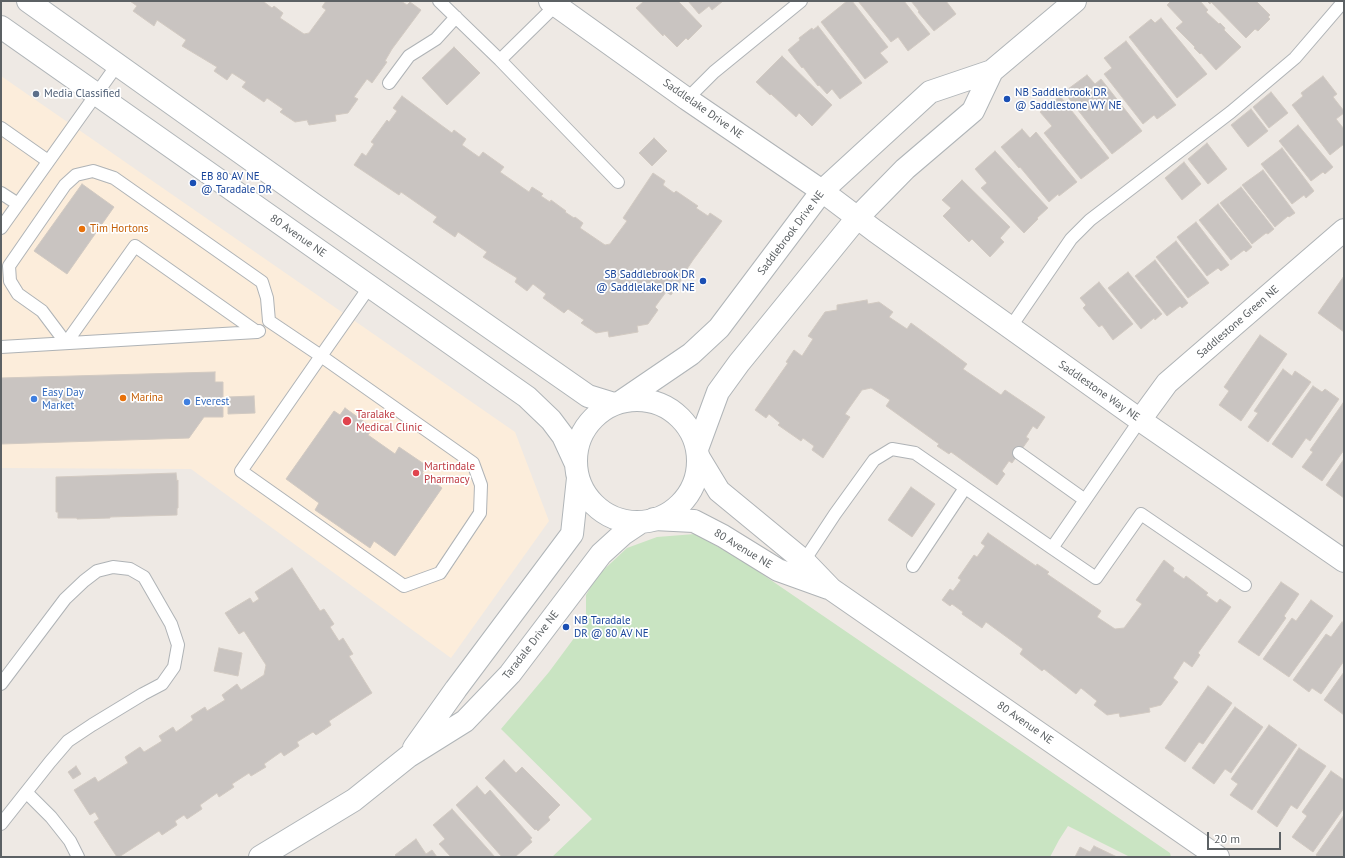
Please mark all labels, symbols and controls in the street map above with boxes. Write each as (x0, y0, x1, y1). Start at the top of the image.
street label: Saddlelake Drive NE (660, 76, 746, 142)
place label: NB Saddlebrook DR @ Saddlestone WY NE (1015, 86, 1122, 112)
place label: Media Classified (44, 87, 120, 101)
marker: Media Classified (31, 89, 41, 99)
marker: NB Saddlebrook DR @ Saddlestone WY NE (1002, 94, 1012, 104)
place label: EB 80 AV NE @ Taradale DR (201, 170, 272, 196)
marker: EB 80 AV NE @ Taradale DR (188, 178, 198, 188)
street label: Saddlebrook Drive NE (755, 188, 827, 278)
street label: 80 Avenue NE (267, 212, 329, 260)
place label: Tim Hortons (90, 222, 148, 236)
marker: Tim Hortons (77, 224, 87, 234)
place label: SB Saddlebrook DR @ Saddlelake DR NE (596, 268, 695, 294)
marker: SB Saddlebrook DR @ Saddlelake DR NE (698, 276, 708, 286)
street label: Saddlestone Green NE (1194, 283, 1282, 361)
street label: Saddlestone Way NE (1056, 358, 1142, 424)
place label: Easy Day Market (42, 386, 84, 412)
place label: Marina (131, 391, 163, 405)
marker: Marina (118, 393, 128, 403)
marker: Easy Day Market (29, 394, 39, 404)
place label: Everest (195, 395, 229, 409)
marker: Everest (182, 397, 192, 407)
place label: Taralake Medical Clinic (356, 408, 422, 434)
marker: Taralake Medical Clinic (341, 415, 353, 427)
place label: Martindale Pharmacy (424, 460, 475, 486)
marker: Martindale Pharmacy (411, 468, 421, 478)
street label: 80 Avenue NE (712, 526, 774, 572)
street label: Taradale Drive NE (500, 608, 562, 682)
place label: NB Taradale DR @ 80 AV NE (574, 614, 649, 640)
marker: NB Taradale DR @ 80 AV NE (561, 622, 571, 632)
street label: 80 Avenue NE (994, 699, 1056, 747)
scale bar (1209, 824, 1283, 850)
text: 20 m (1214, 831, 1240, 846)

